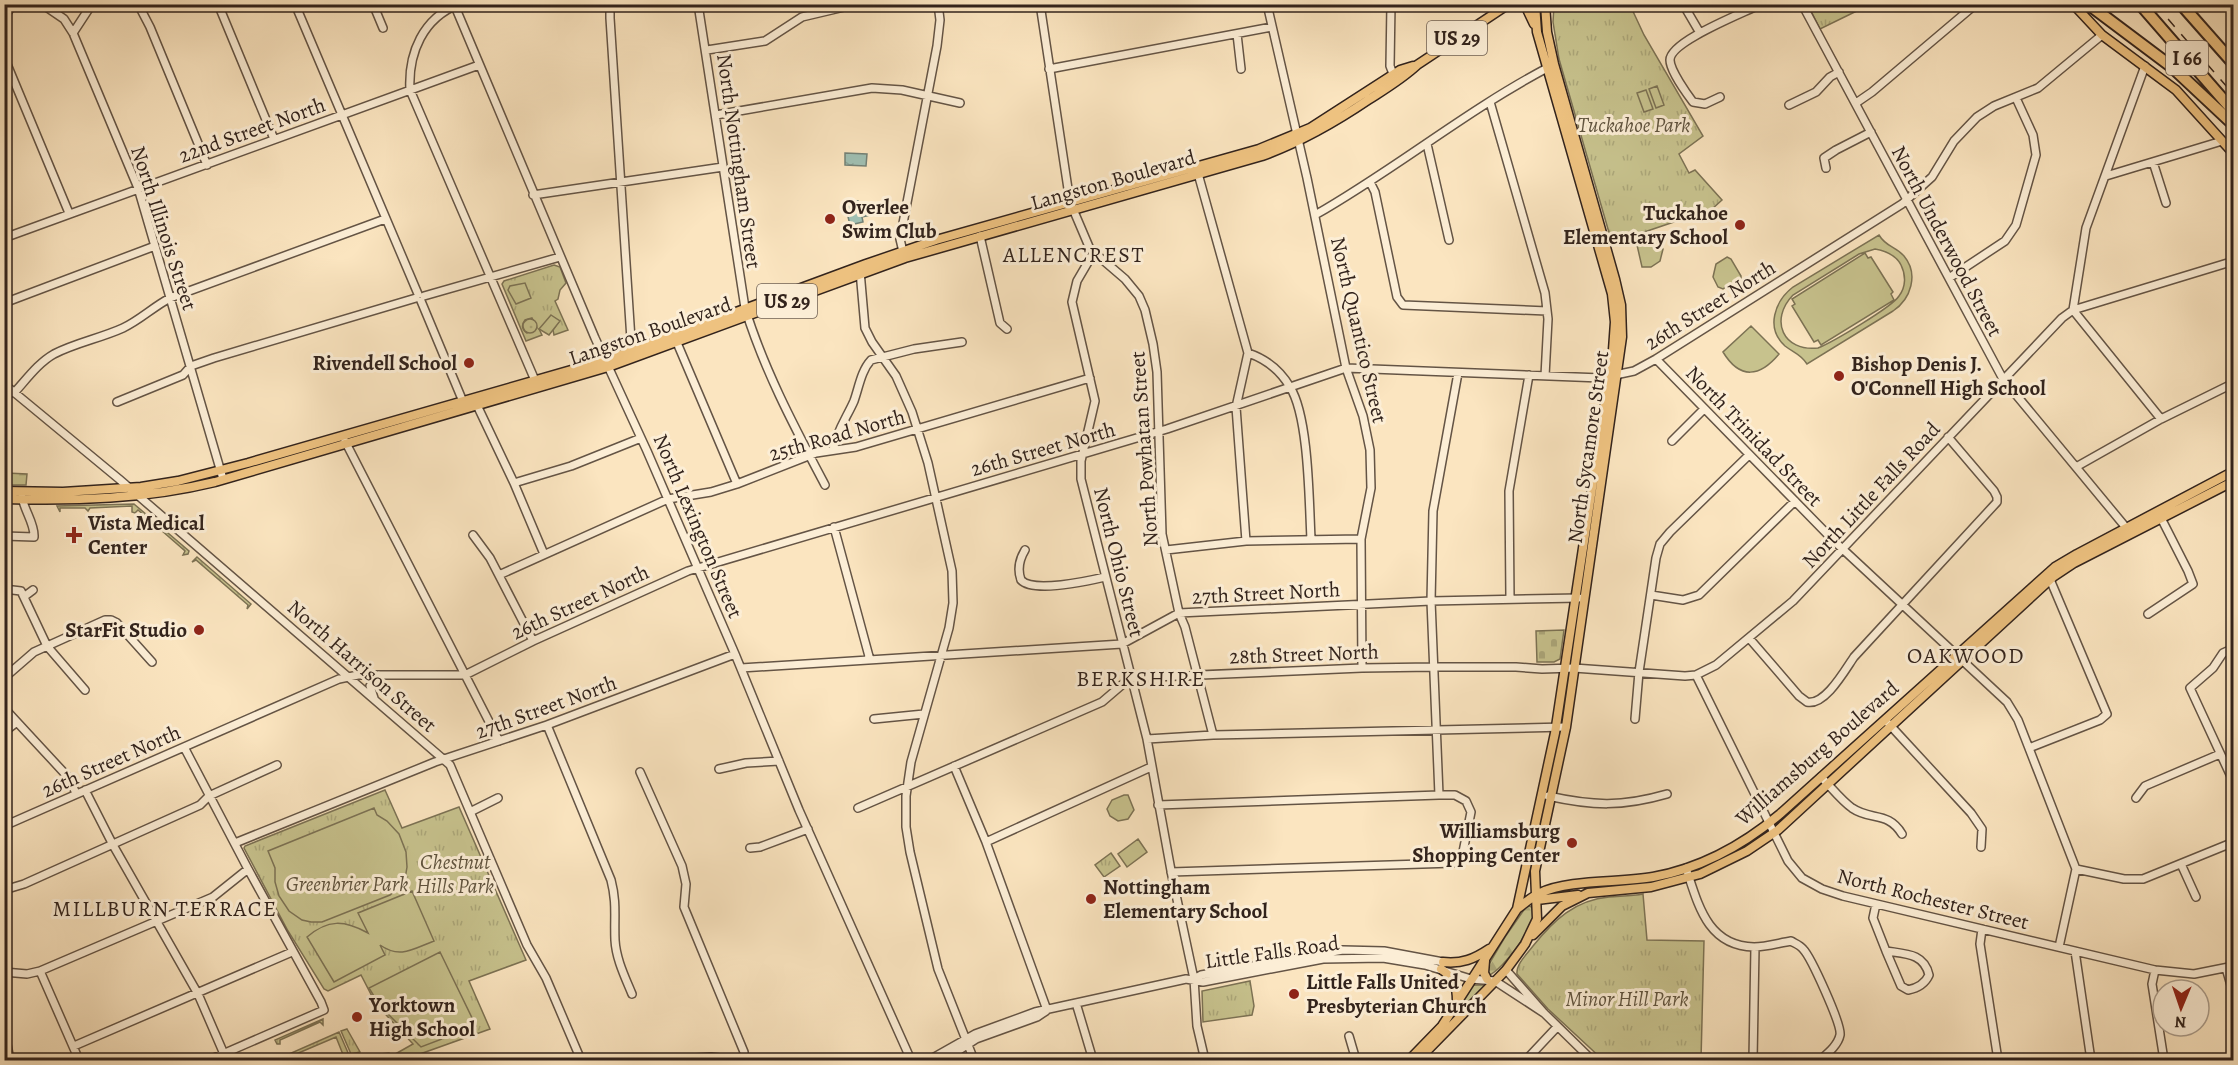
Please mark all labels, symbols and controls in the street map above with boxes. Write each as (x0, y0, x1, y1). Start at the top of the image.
road number: US 29 (1427, 21, 1487, 55)
road number: I 66 (2166, 41, 2208, 75)
street label: North Nottingham Street (710, 52, 768, 270)
street label: 22nd Street North (175, 91, 329, 169)
park label: Tuckahoe Park (1578, 111, 1690, 139)
street label: North Underwood Street (1885, 141, 2009, 341)
street label: North Illinois Street (124, 142, 204, 314)
street label: Langston Boulevard (1027, 143, 1200, 217)
place label: Overlee Swim Club (842, 193, 937, 245)
place label: Tuckahoe Elementary School (1563, 199, 1728, 251)
marker: Overlee Swim Club (823, 212, 837, 226)
marker: Tuckahoe Elementary School (1733, 218, 1747, 232)
street label: North Quantico Street (1324, 234, 1394, 426)
district label: ALLENCREST (1002, 240, 1145, 270)
street label: 26th Street North (1639, 254, 1781, 356)
road number: US 29 (757, 284, 817, 318)
street label: Langston Boulevard (565, 290, 736, 372)
place label: Rivendell School (312, 349, 457, 377)
street label: North Sycamore Street (1561, 349, 1615, 545)
street label: North Powhatan Street (1123, 350, 1165, 548)
place label: Bishop Denis J. O'Connell High School (1851, 350, 2046, 402)
marker: Rivendell School (462, 356, 476, 370)
street label: North Trinidad Street (1679, 359, 1829, 513)
marker: Bishop Denis J. O'Connell High School (1832, 369, 1846, 383)
street label: 25th Road North (766, 402, 908, 468)
street label: 26th Street North (967, 415, 1119, 483)
street label: North Little Falls Road (1796, 415, 1947, 574)
street label: North Lexington Street (646, 430, 750, 623)
street label: North Ohio Street (1087, 484, 1151, 640)
place label: Vista Medical Center (87, 509, 205, 561)
marker: Vista Medical Center (65, 526, 83, 544)
street label: 26th Street North (507, 558, 653, 646)
street label: 27th Street North (1191, 575, 1341, 611)
street label: North Harrison Street (282, 593, 443, 739)
place label: StarFit Studio (65, 616, 187, 644)
marker: StarFit Studio (192, 623, 206, 637)
street label: 28th Street North (1229, 637, 1379, 671)
district label: OAKWOOD (1907, 641, 2025, 671)
district label: BERKSHIRE (1076, 664, 1206, 694)
street label: 27th Street North (472, 668, 620, 746)
street label: Williamsburg Boulevard (1729, 674, 1905, 832)
street label: 26th Street North (37, 718, 185, 804)
place label: Williamsburg Shopping Center (1412, 817, 1560, 869)
marker: Williamsburg Shopping Center (1565, 836, 1579, 850)
park label: Chestnut Hills Park (416, 848, 494, 900)
street label: North Rochester Street (1834, 862, 2032, 936)
park label: Greenbrier Park (286, 870, 408, 898)
place label: Nottingham Elementary School (1103, 873, 1268, 925)
marker: Nottingham Elementary School (1084, 892, 1098, 906)
district label: MILLBURN TERRACE (52, 894, 278, 924)
street label: Little Falls Road (1203, 929, 1342, 975)
place label: Little Falls United Presbyterian Church (1306, 968, 1487, 1020)
north arrow (2151, 978, 2211, 1038)
park label: Minor Hill Park (1565, 985, 1689, 1013)
marker: Little Falls United Presbyterian Church (1287, 987, 1301, 1001)
place label: Yorktown High School (368, 991, 475, 1043)
marker: Yorktown High School (350, 1010, 364, 1024)
text: N (2174, 1011, 2187, 1033)

